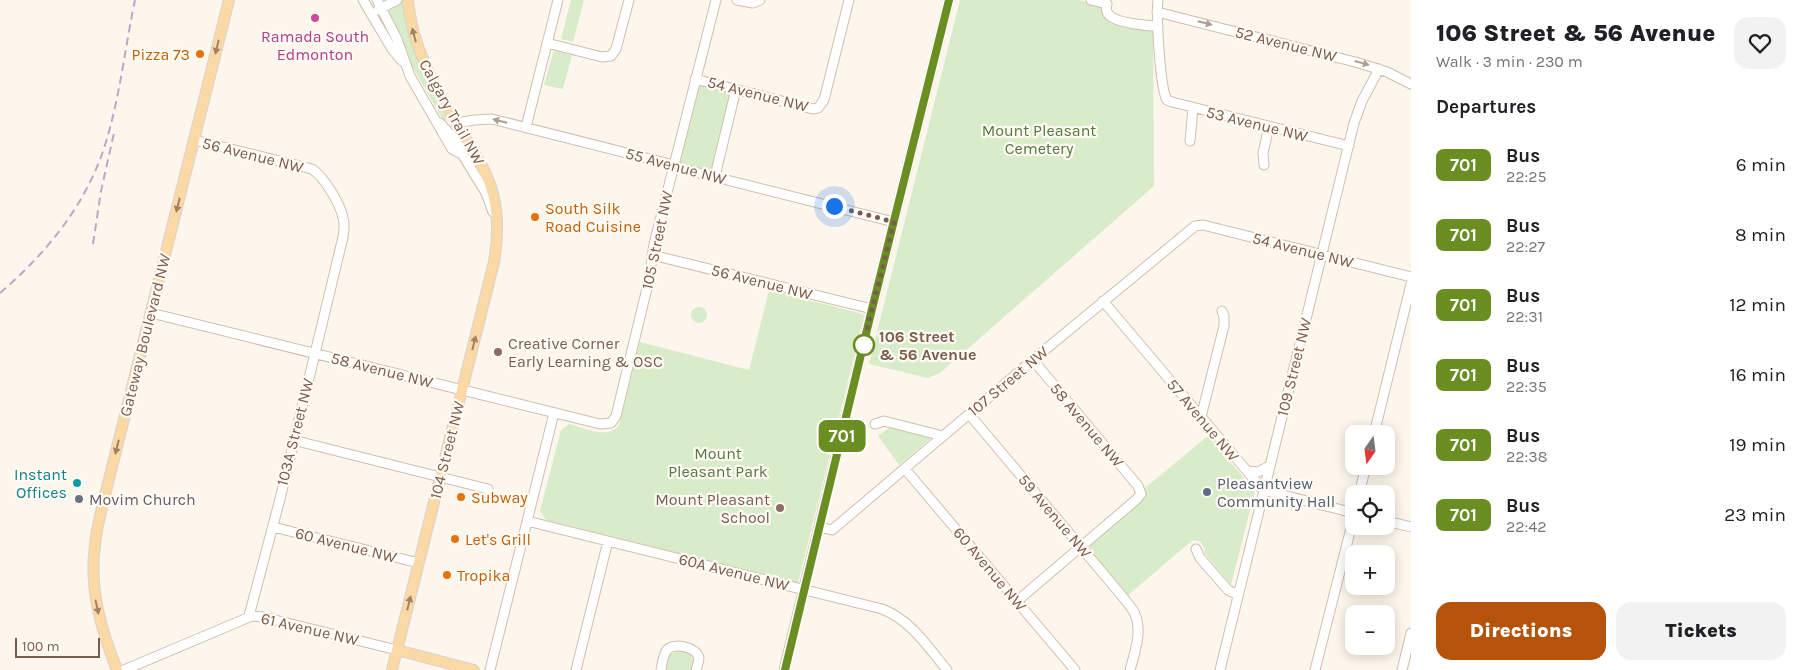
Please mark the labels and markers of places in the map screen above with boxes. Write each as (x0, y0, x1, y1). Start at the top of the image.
marker: Ramada South Edmonton (309, 12, 321, 24)
place label: Ramada South Edmonton (261, 27, 369, 64)
place label: Pizza 73 (132, 45, 190, 64)
marker: Pizza 73 (194, 48, 206, 60)
place label: South Silk Road Cuisine (545, 199, 641, 236)
marker: South Silk Road Cuisine (529, 211, 541, 223)
place label: 106 Street & 56 Avenue (879, 327, 977, 364)
place label: Creative Corner Early Learning & OSC (508, 334, 663, 371)
marker: 106 Street & 56 Avenue (853, 334, 875, 356)
marker: Creative Corner Early Learning & OSC (492, 346, 504, 358)
place label: Instant Offices (14, 465, 67, 502)
place label: Pleasantview Community Hall (1217, 474, 1335, 511)
marker: Instant Offices (71, 477, 83, 489)
marker: Pleasantview Community Hall (1201, 486, 1213, 498)
place label: Subway (471, 488, 528, 507)
place label: Movim Church (89, 490, 196, 509)
place label: Mount Pleasant School (655, 490, 770, 527)
marker: Subway (455, 491, 467, 503)
marker: Movim Church (73, 493, 85, 505)
marker: Mount Pleasant School (774, 502, 786, 514)
place label: Let's Grill (465, 530, 531, 549)
marker: Let's Grill (449, 533, 461, 545)
place label: Tropika (457, 566, 510, 585)
marker: Tropika (441, 569, 453, 581)

